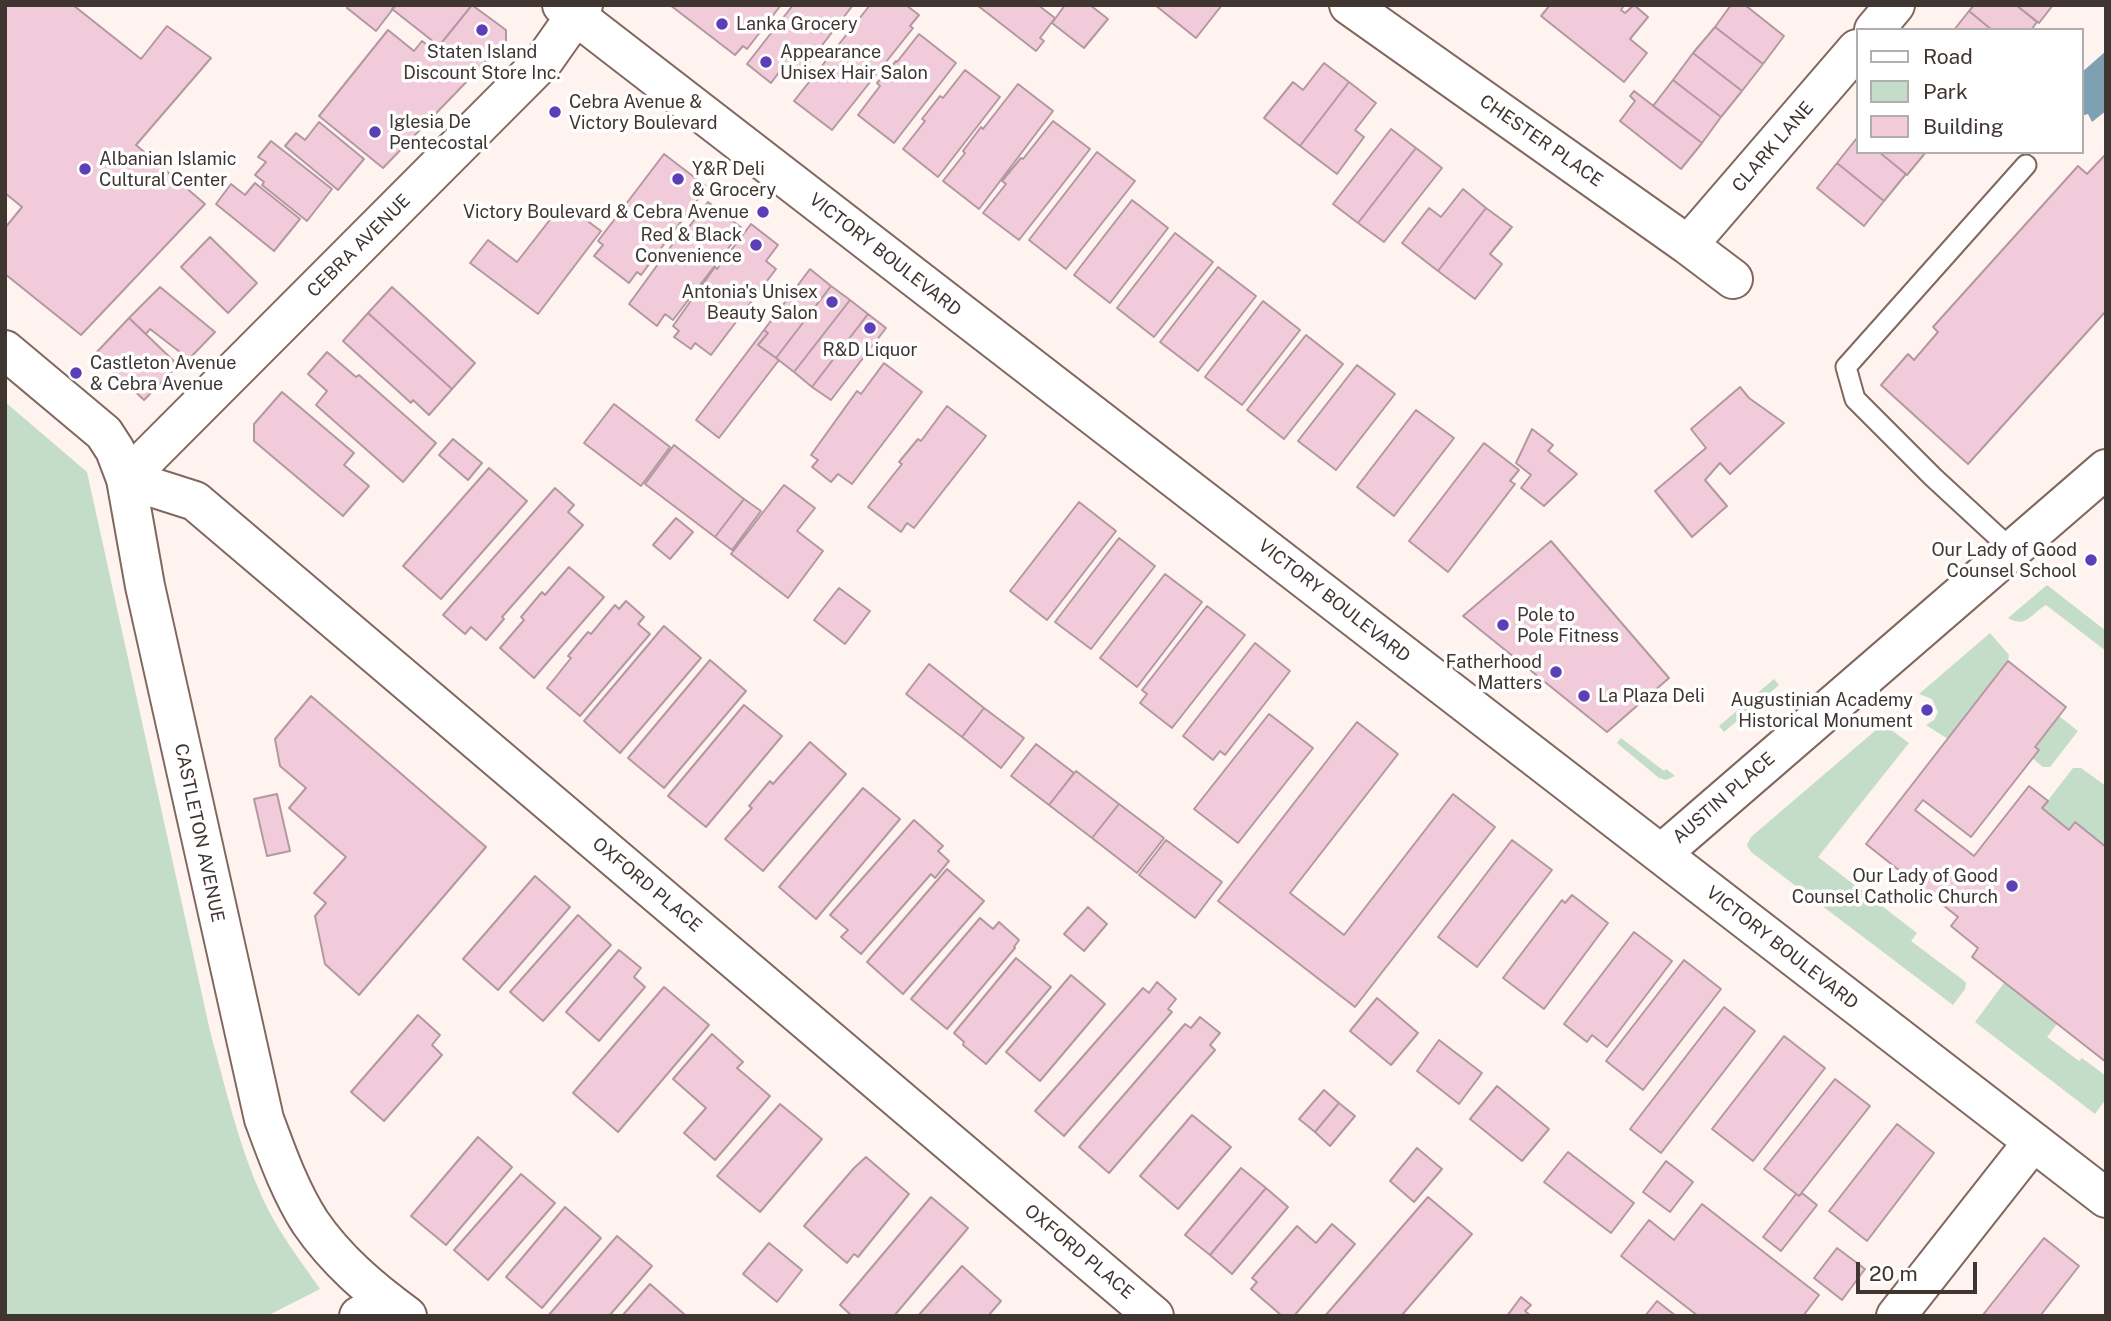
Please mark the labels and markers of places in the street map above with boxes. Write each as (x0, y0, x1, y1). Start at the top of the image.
place label: Lanka Grocery (736, 13, 858, 35)
marker: Lanka Grocery (714, 16, 730, 32)
marker: Staten Island Discount Store Inc. (474, 22, 490, 38)
place label: Staten Island Discount Store Inc. (403, 41, 561, 84)
place label: Appearance Unisex Hair Salon (780, 41, 928, 84)
marker: Appearance Unisex Hair Salon (758, 54, 774, 70)
place label: Cebra Avenue & Victory Boulevard (569, 91, 717, 134)
marker: Cebra Avenue & Victory Boulevard (547, 104, 563, 120)
place label: Iglesia De Pentecostal (389, 111, 489, 154)
marker: Iglesia De Pentecostal (367, 124, 383, 140)
place label: Albanian Islamic Cultural Center (99, 148, 237, 190)
place label: Y&R Deli & Grocery (692, 158, 776, 200)
marker: Albanian Islamic Cultural Center (77, 161, 93, 177)
marker: Y&R Deli & Grocery (670, 171, 686, 187)
place label: Victory Boulevard & Cebra Avenue (463, 201, 749, 223)
marker: Victory Boulevard & Cebra Avenue (755, 204, 771, 220)
place label: Red & Black Convenience (635, 224, 742, 266)
marker: Red & Black Convenience (748, 237, 764, 253)
place label: Antonia's Unisex Beauty Salon (682, 281, 818, 324)
marker: Antonia's Unisex Beauty Salon (824, 294, 840, 310)
marker: R&D Liquor (862, 320, 878, 336)
place label: R&D Liquor (822, 339, 918, 361)
place label: Castleton Avenue & Cebra Avenue (90, 352, 236, 394)
marker: Castleton Avenue & Cebra Avenue (68, 365, 84, 381)
place label: Our Lady of Good Counsel School (1931, 539, 2077, 582)
marker: Our Lady of Good Counsel School (2083, 552, 2099, 568)
place label: Pole to Pole Fitness (1517, 604, 1619, 646)
marker: Pole to Pole Fitness (1495, 617, 1511, 633)
place label: Fatherhood Matters (1446, 651, 1542, 694)
marker: Fatherhood Matters (1548, 664, 1564, 680)
place label: La Plaza Deli (1598, 685, 1705, 707)
marker: La Plaza Deli (1576, 688, 1592, 704)
place label: Augustinian Academy Historical Monument (1731, 689, 1913, 732)
marker: Augustinian Academy Historical Monument (1919, 702, 1935, 718)
place label: Our Lady of Good Counsel Catholic Church (1792, 865, 1998, 908)
marker: Our Lady of Good Counsel Catholic Church (2004, 878, 2020, 894)

